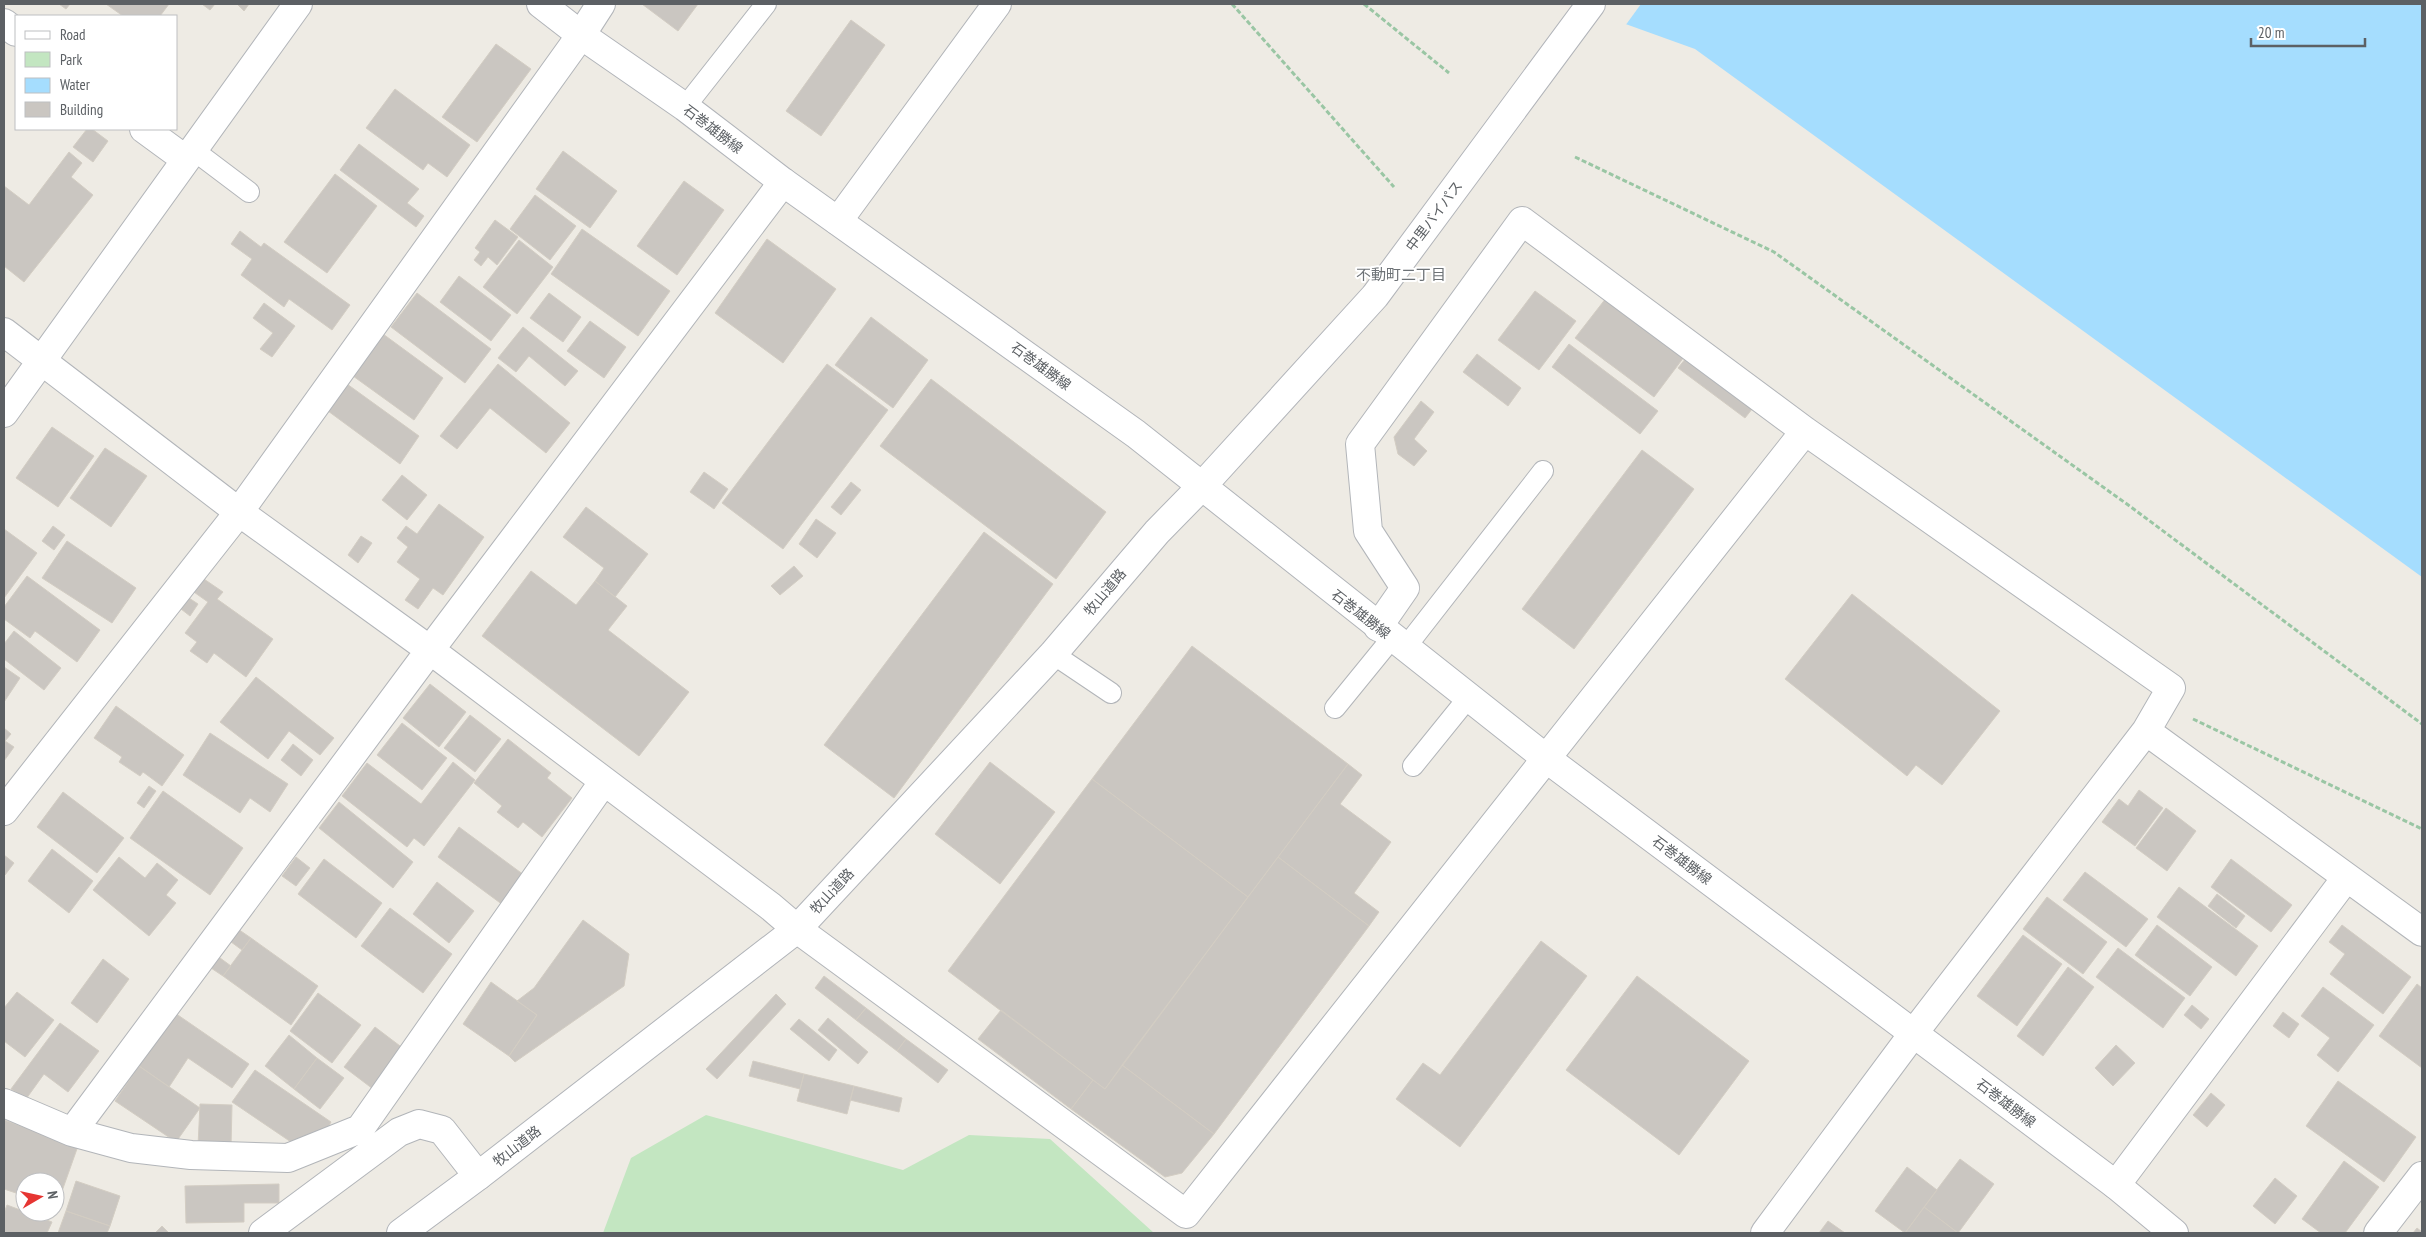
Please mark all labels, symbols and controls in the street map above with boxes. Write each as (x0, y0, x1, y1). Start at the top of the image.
legend (15, 15, 178, 130)
scale bar (2251, 15, 2365, 47)
text: 20 m (2258, 23, 2284, 42)
text: Road (60, 25, 86, 44)
text: Park (60, 50, 82, 69)
text: Water (60, 75, 91, 94)
text: Building (60, 100, 103, 119)
street label: 石巻雄勝線 (680, 101, 746, 157)
street label: 中里バイパス (1402, 177, 1466, 255)
district label: 不動町二丁目 (1356, 265, 1446, 284)
street label: 石巻雄勝線 (1007, 338, 1075, 394)
street label: 牧山道路 (1080, 565, 1130, 619)
street label: 石巻雄勝線 (1328, 585, 1394, 643)
street label: 石巻雄勝線 (1649, 832, 1715, 888)
street label: 牧山道路 (806, 864, 858, 918)
street label: 石巻雄勝線 (1973, 1075, 2039, 1131)
street label: 牧山道路 (489, 1122, 545, 1170)
north arrow (15, 1172, 65, 1222)
text: N (43, 1190, 62, 1200)

